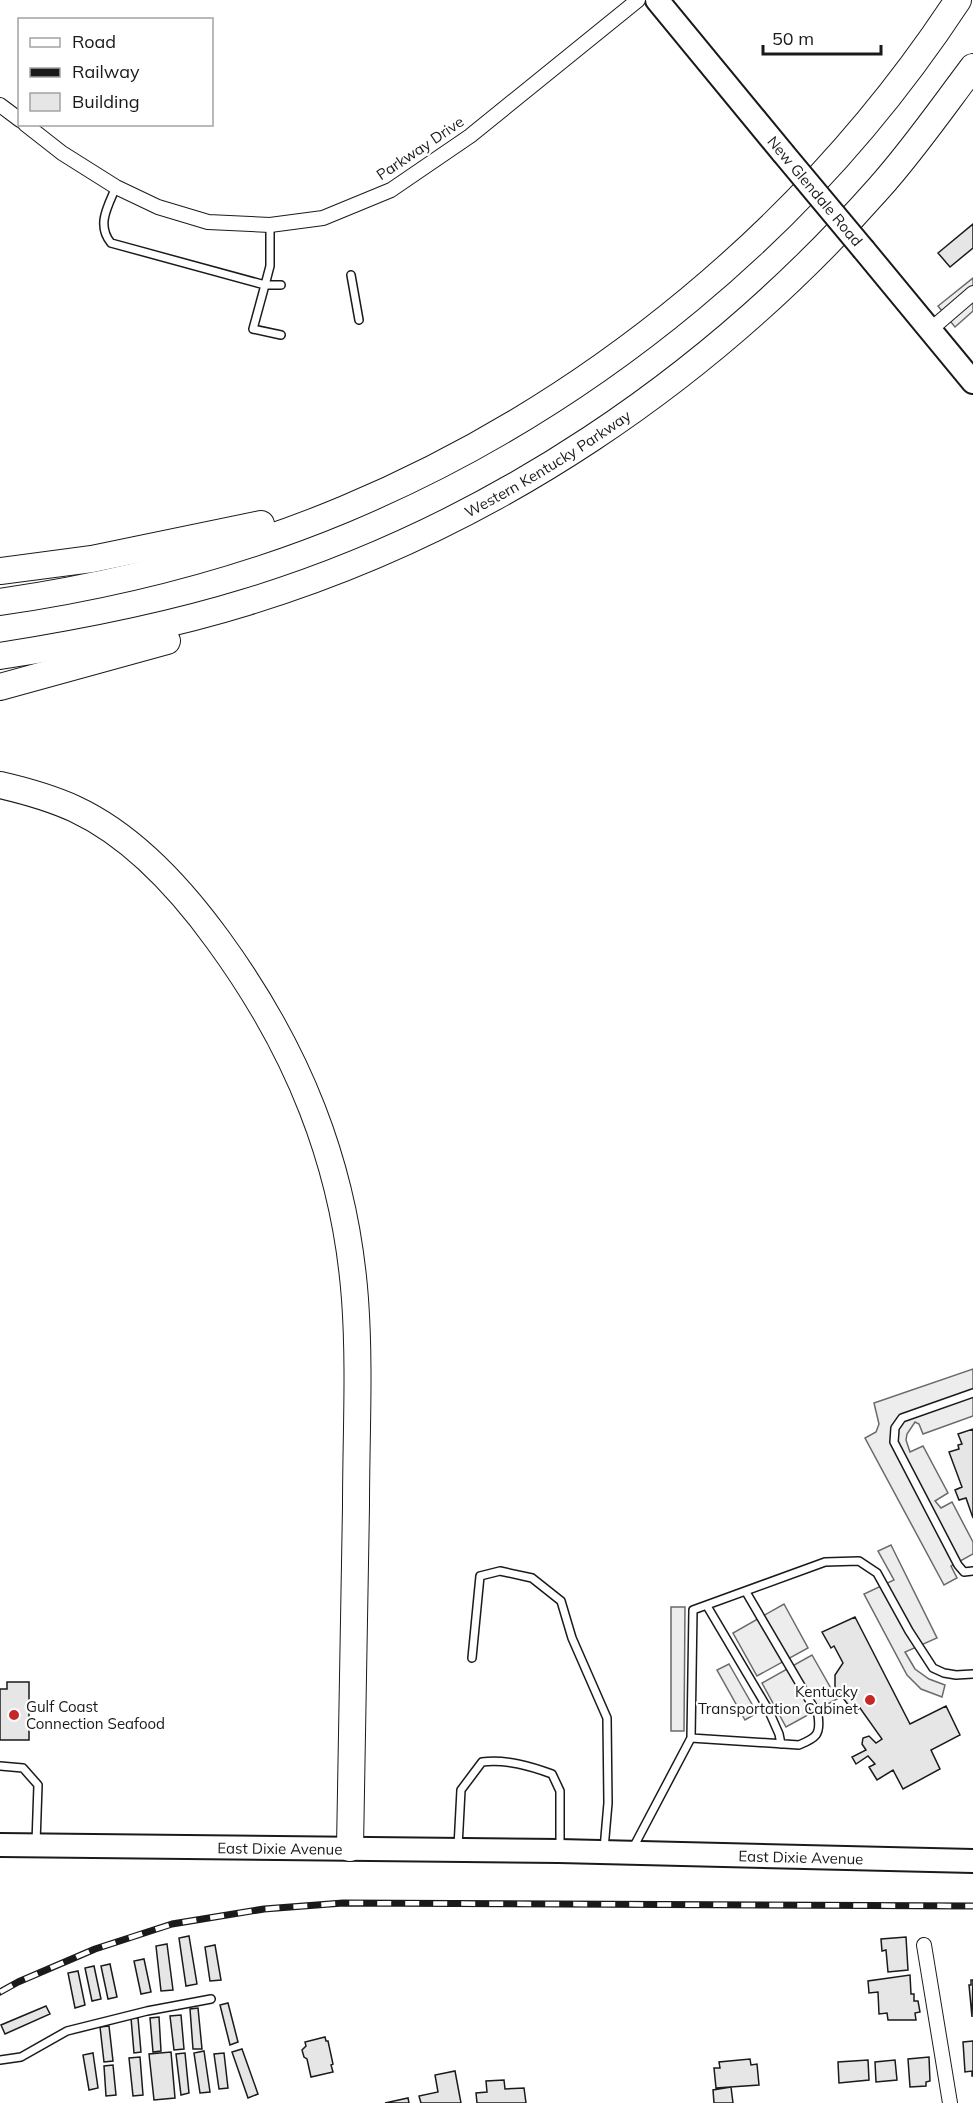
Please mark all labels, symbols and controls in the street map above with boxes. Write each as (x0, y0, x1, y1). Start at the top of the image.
legend (18, 18, 213, 126)
scale bar (763, 18, 882, 56)
text: 50 m (772, 27, 814, 50)
text: Road (72, 30, 116, 53)
text: Railway (72, 60, 140, 83)
text: Building (72, 90, 140, 113)
street label: Parkway Drive (373, 112, 467, 184)
street label: New Glendale Road (763, 132, 867, 250)
street label: Western Kentucky Parkway (461, 405, 634, 521)
place label: Kentucky Transportation Cabinet (698, 1682, 858, 1718)
marker: Kentucky Transportation Cabinet (863, 1693, 877, 1707)
place label: Gulf Coast Connection Seafood (26, 1697, 165, 1733)
marker: Gulf Coast Connection Seafood (7, 1708, 21, 1722)
street label: East Dixie Avenue (217, 1838, 343, 1858)
street label: East Dixie Avenue (738, 1846, 864, 1868)

